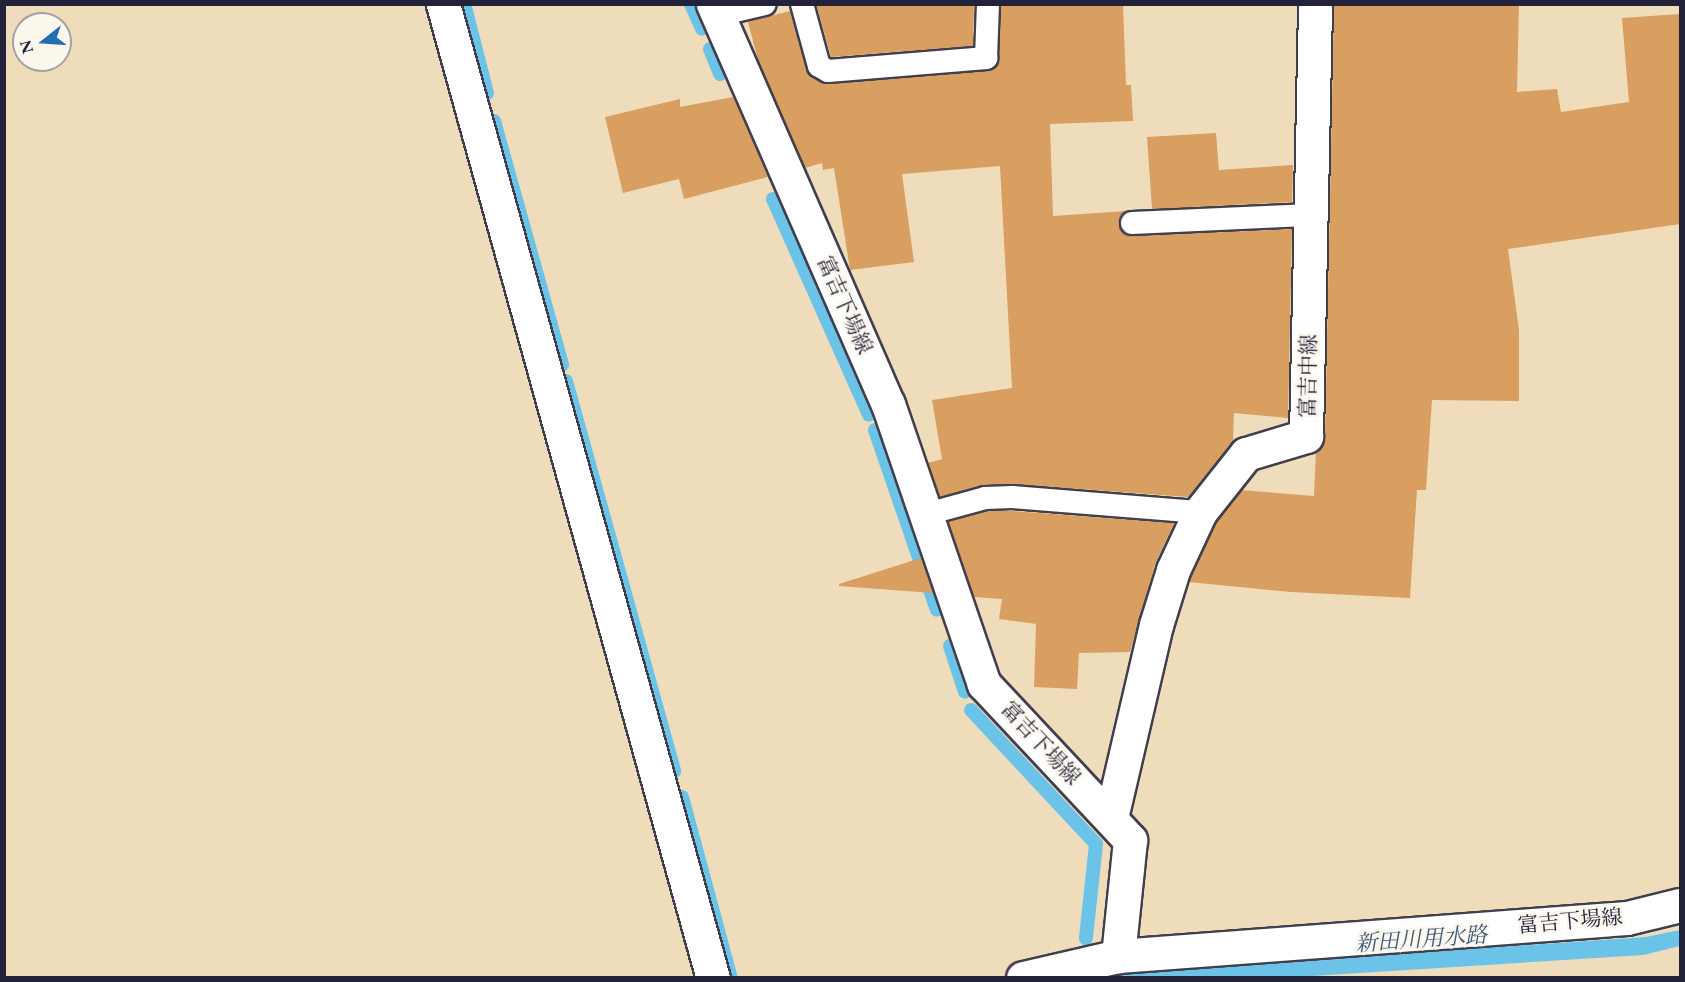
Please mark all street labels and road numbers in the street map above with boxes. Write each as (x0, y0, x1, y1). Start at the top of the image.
street label: 富吉下場線 (812, 252, 878, 358)
street label: 富吉中線 (1295, 334, 1321, 418)
street label: 富吉下場線 (996, 696, 1086, 790)
street label: 富吉下場線 (1517, 904, 1623, 938)

